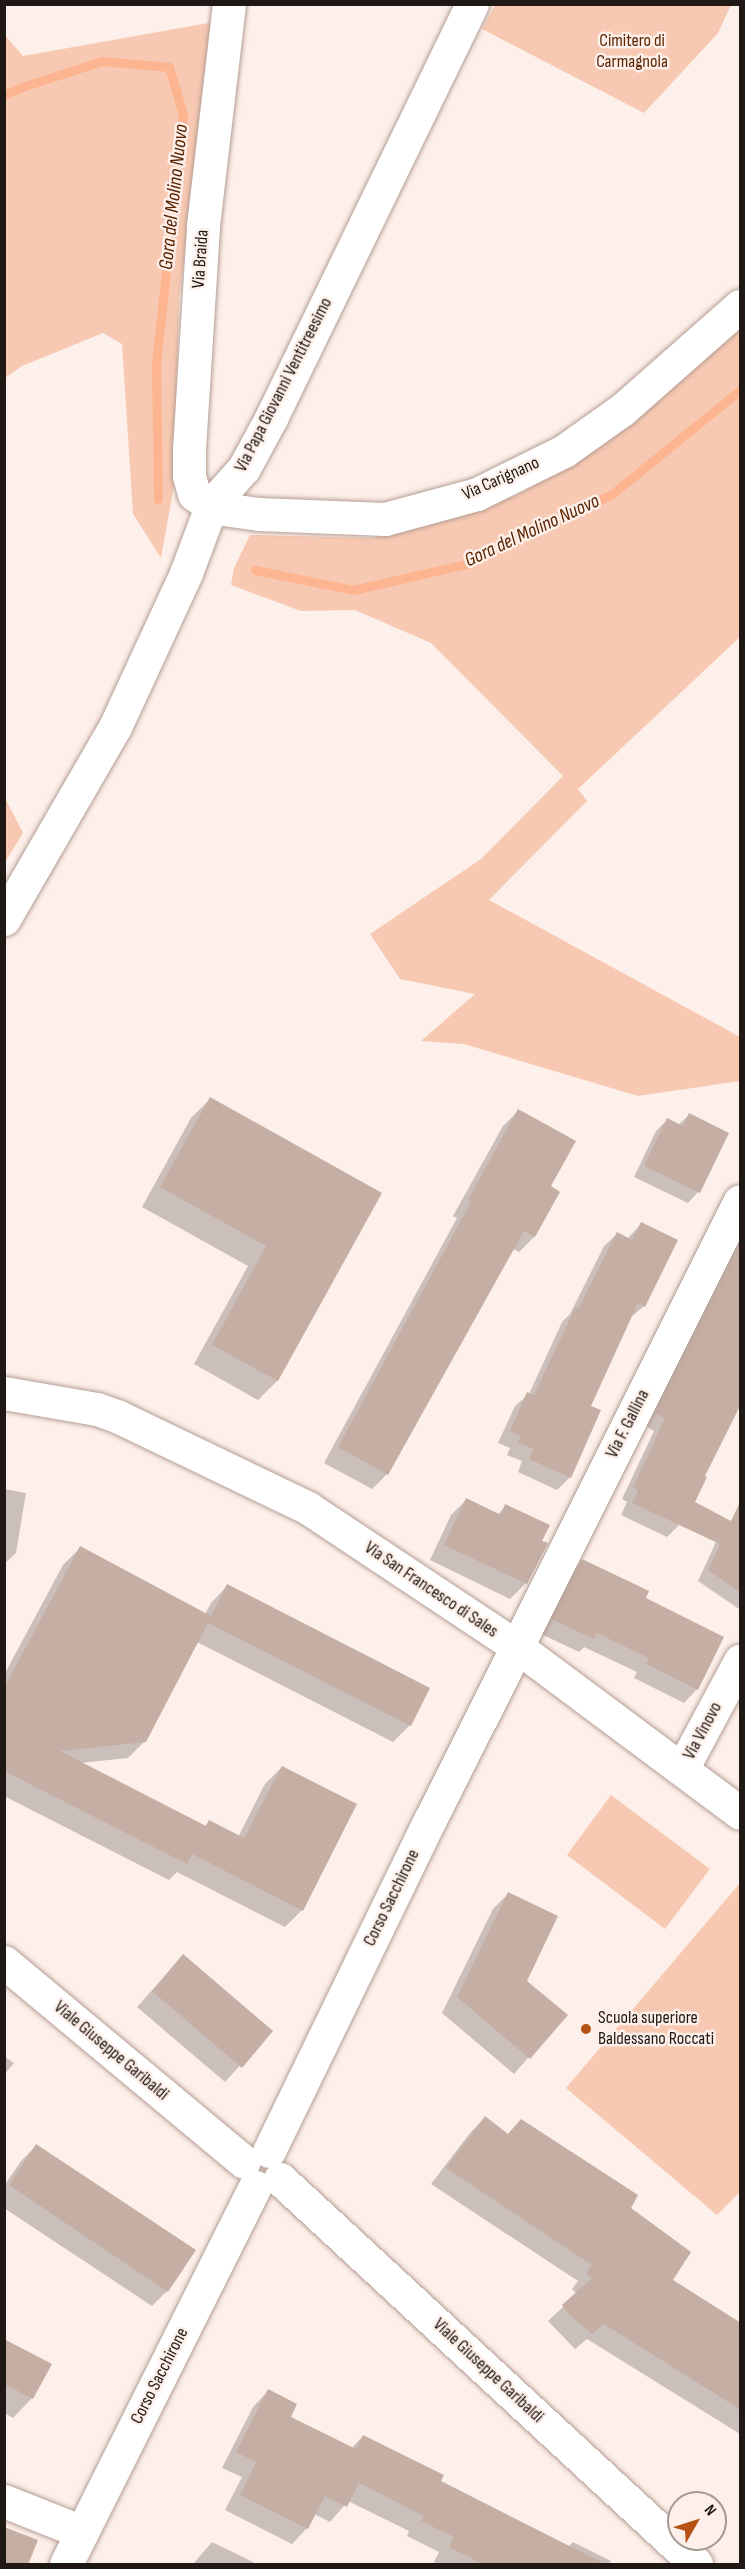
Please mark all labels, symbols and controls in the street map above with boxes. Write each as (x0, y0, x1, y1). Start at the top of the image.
park label: Cimitero di Carmagnola (596, 31, 668, 74)
water label: Gora del Molino Nuovo (154, 123, 194, 271)
street label: Via Braida (188, 229, 214, 289)
street label: Via Papa Giovanni Ventitreesimo (231, 294, 337, 476)
street label: Via Carignano (459, 452, 543, 506)
water label: Gora del Molino Nuovo (461, 489, 603, 573)
street label: Via F. Gallina (602, 1386, 654, 1462)
street label: Via San Francesco di Sales (360, 1537, 502, 1643)
street label: Via Vinovo (679, 1699, 727, 1763)
street label: Corso Sacchirone (359, 1846, 425, 1950)
street label: Viale Giuseppe Garibaldi (49, 1997, 173, 2105)
place label: Scuola superiore Baldessano Roccati (598, 2008, 714, 2050)
marker: Scuola superiore Baldessano Roccati (579, 2022, 593, 2036)
street label: Viale Giuseppe Garibaldi (428, 2314, 548, 2428)
street label: Corso Sacchirone (127, 2324, 193, 2428)
north arrow (667, 2491, 727, 2551)
text: N (700, 2501, 720, 2520)

